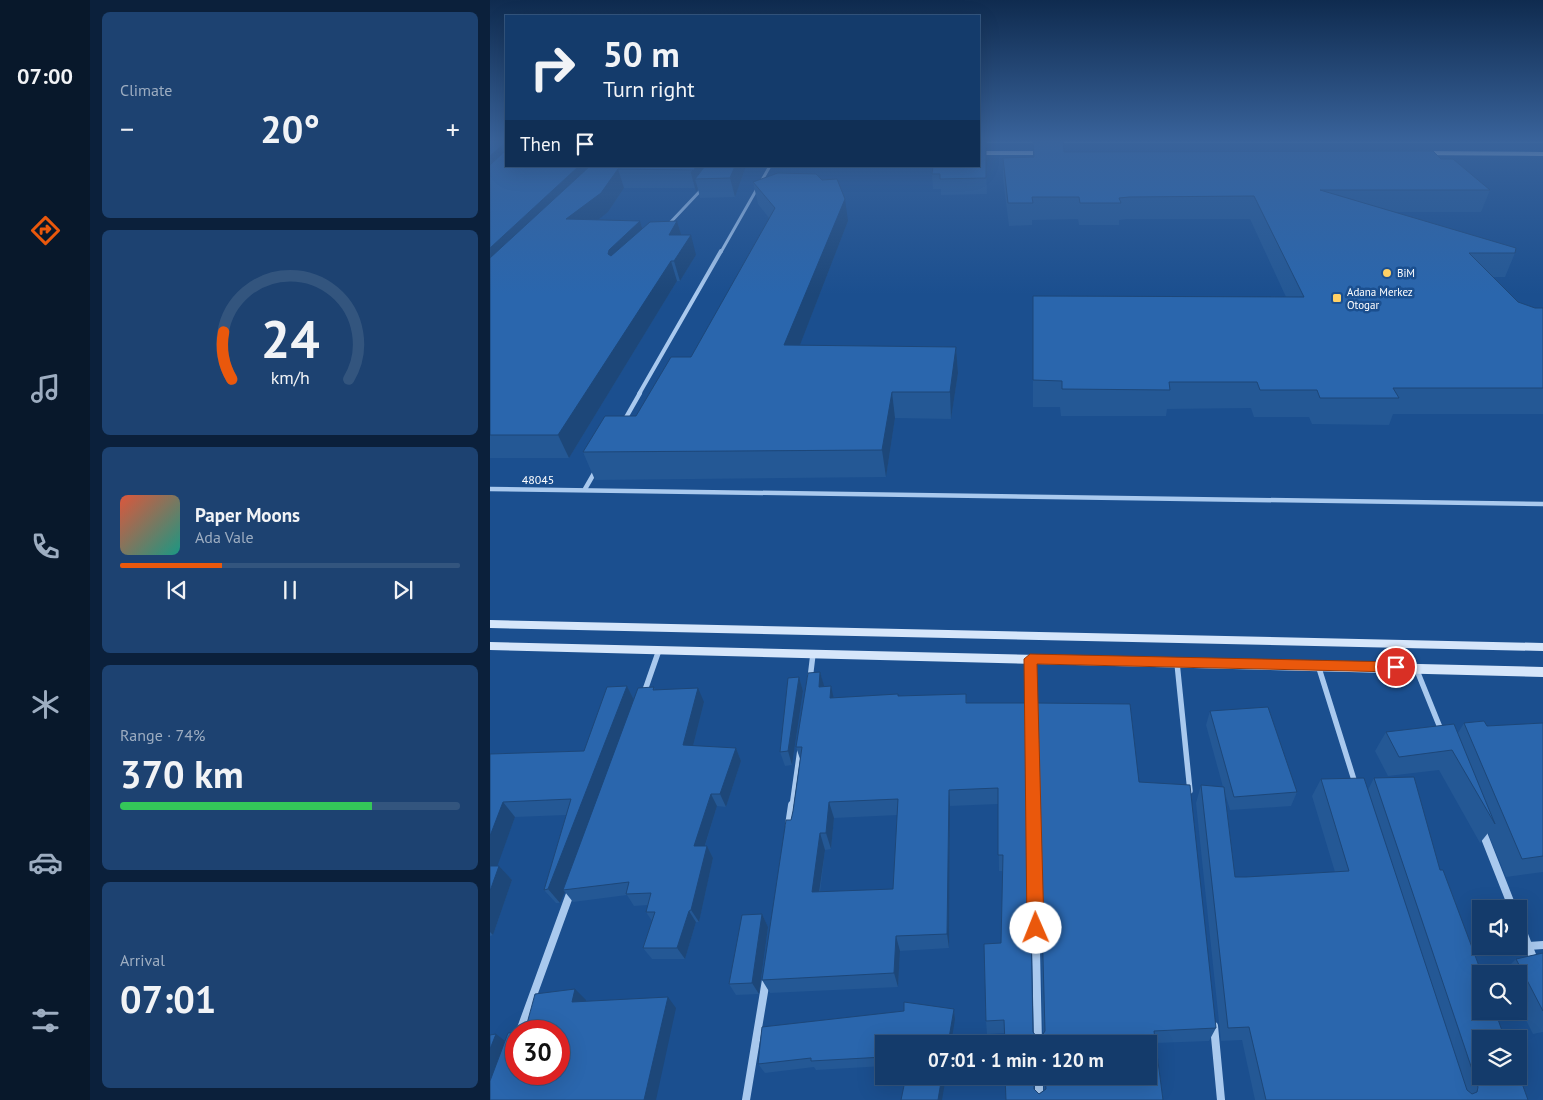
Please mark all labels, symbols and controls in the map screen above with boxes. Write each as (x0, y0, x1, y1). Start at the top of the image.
text: 50 m (603, 31, 680, 77)
icon: right (520, 35, 585, 100)
text: 07:00 (17, 62, 73, 90)
text: Turn right (603, 75, 695, 103)
text: Climate (120, 80, 172, 100)
text: 20° (260, 104, 320, 153)
text: − (120, 110, 134, 147)
text: + (446, 110, 460, 147)
icon: arrive (571, 130, 599, 158)
text: Then (520, 132, 561, 156)
icon: directions (28, 213, 63, 248)
place label: BiM (1397, 266, 1415, 280)
marker: BiM (1381, 267, 1393, 279)
place label: Adana Merkez Otogar (1347, 285, 1413, 312)
marker: Adana Merkez Otogar (1331, 292, 1343, 304)
text: 24 (261, 305, 319, 372)
text: km/h (270, 366, 310, 389)
icon: music (28, 371, 63, 406)
street label: 48045 (522, 472, 554, 487)
text: Paper Moons (195, 503, 300, 527)
text: Ada Vale (195, 527, 254, 547)
icon: phone (28, 529, 63, 564)
icon: previous (163, 576, 191, 604)
icon: pause (276, 576, 304, 604)
icon: next (389, 576, 417, 604)
pin (1375, 646, 1417, 688)
icon: arrive (1382, 653, 1410, 681)
icon: climate (28, 687, 63, 722)
text: Range · 74% (120, 725, 205, 745)
text: 370 km (120, 749, 244, 798)
icon: car (28, 845, 63, 880)
map controls (1472, 900, 1527, 1085)
button: sound (1472, 900, 1527, 955)
position arrow (1009, 901, 1061, 953)
text: Arrival (120, 950, 165, 970)
button: search (1472, 965, 1527, 1020)
text: 07:01 (120, 974, 216, 1023)
icon: filters (28, 1003, 63, 1038)
speed limit sign: 30 (505, 1020, 570, 1085)
button: layers (1472, 1030, 1527, 1085)
text: 07:01 · 1 min · 120 m (928, 1048, 1104, 1072)

